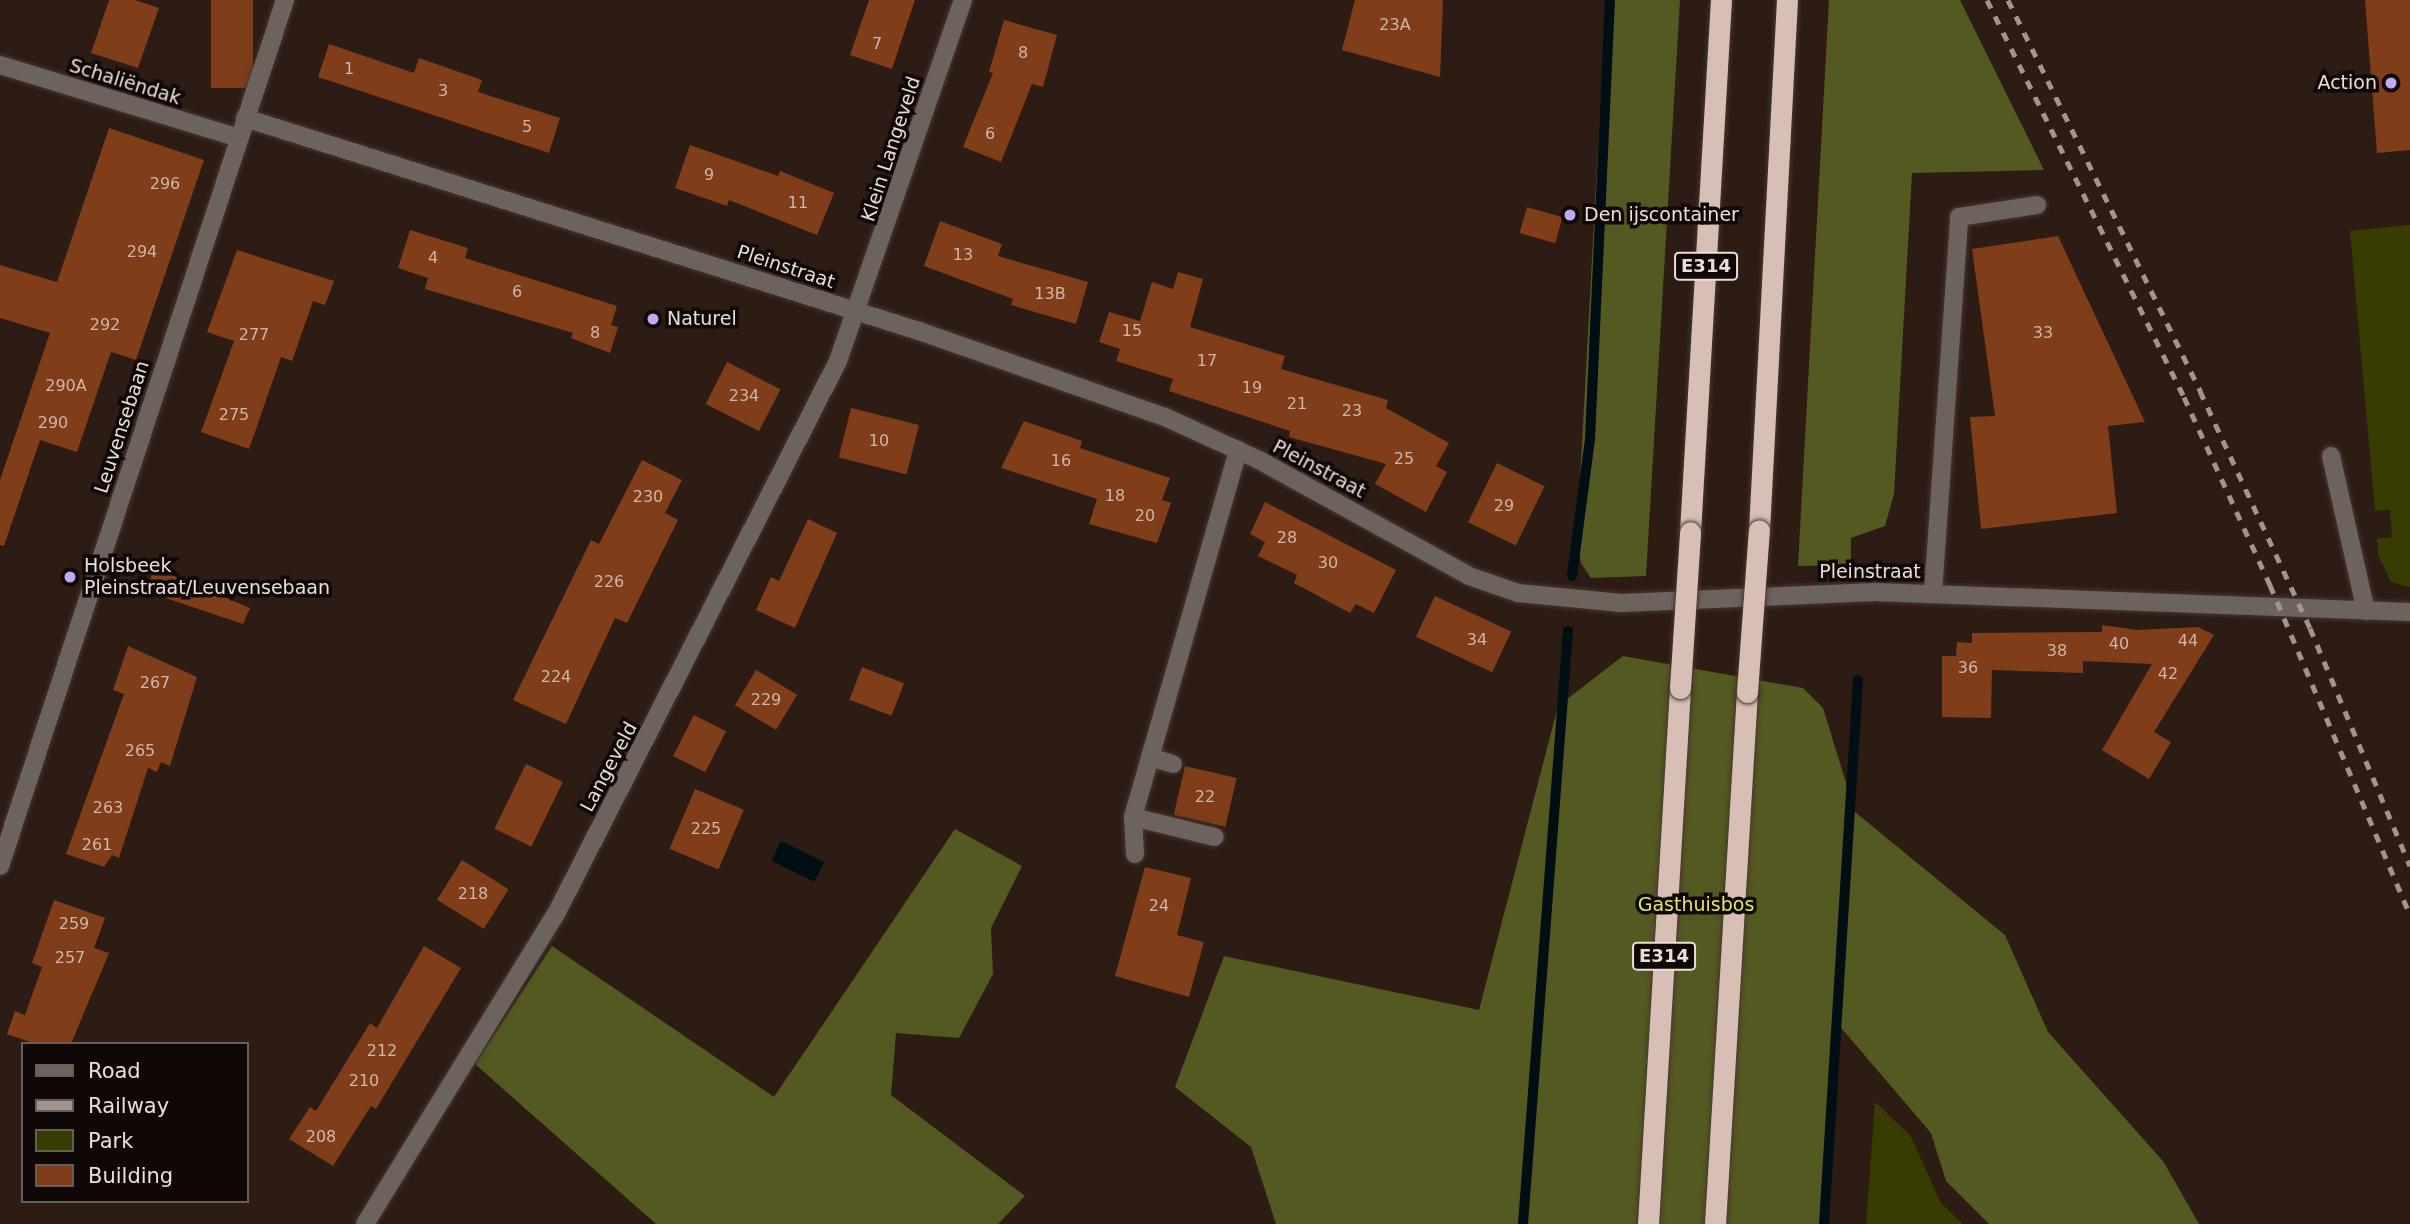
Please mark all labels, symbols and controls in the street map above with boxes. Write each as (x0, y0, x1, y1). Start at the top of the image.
house number: 23A (1379, 15, 1411, 35)
house number: 7 (872, 34, 882, 54)
house number: 8 (1018, 43, 1028, 63)
street label: Schaliëndak (67, 54, 183, 110)
house number: 1 (344, 59, 354, 79)
place label: Action (2317, 72, 2377, 94)
street label: Klein Langeveld (857, 74, 925, 224)
marker: Action (2383, 75, 2399, 91)
house number: 3 (438, 81, 448, 101)
house number: 5 (522, 117, 532, 137)
house number: 6 (985, 124, 995, 144)
house number: 9 (704, 165, 714, 185)
house number: 296 (150, 174, 180, 194)
house number: 11 (788, 193, 808, 213)
place label: Den ijscontainer (1584, 204, 1739, 226)
marker: Den ijscontainer (1562, 207, 1578, 223)
street label: Pleinstraat (734, 240, 838, 294)
house number: 294 (127, 242, 157, 262)
house number: 13 (953, 245, 973, 265)
house number: 4 (428, 248, 438, 268)
road number: E314 (1673, 252, 1739, 280)
house number: 6 (512, 282, 522, 302)
house number: 13B (1034, 284, 1066, 304)
place label: Naturel (667, 308, 737, 330)
marker: Naturel (645, 311, 661, 327)
house number: 292 (90, 315, 120, 335)
house number: 15 (1122, 321, 1142, 341)
house number: 8 (590, 323, 600, 343)
house number: 33 (2033, 323, 2053, 343)
house number: 277 (239, 325, 269, 345)
house number: 17 (1197, 351, 1217, 371)
street label: Leuvensebaan (90, 358, 154, 496)
house number: 290A (45, 376, 87, 396)
house number: 19 (1242, 378, 1262, 398)
house number: 234 (729, 386, 759, 406)
house number: 21 (1287, 394, 1307, 414)
house number: 23 (1342, 401, 1362, 421)
house number: 275 (219, 405, 249, 425)
house number: 290 (38, 413, 68, 433)
house number: 10 (869, 431, 889, 451)
street label: Pleinstraat (1269, 435, 1369, 503)
house number: 25 (1394, 449, 1414, 469)
house number: 16 (1051, 451, 1071, 471)
house number: 18 (1105, 486, 1125, 506)
house number: 230 (633, 487, 663, 507)
house number: 29 (1494, 496, 1514, 516)
house number: 20 (1135, 506, 1155, 526)
house number: 28 (1277, 528, 1297, 548)
house number: 30 (1318, 553, 1338, 573)
place label: Holsbeek Pleinstraat/Leuvensebaan (84, 555, 330, 599)
street label: Pleinstraat (1819, 561, 1921, 583)
marker: Holsbeek Pleinstraat/Leuvensebaan (62, 569, 78, 585)
house number: 226 (594, 572, 624, 592)
house number: 34 (1467, 630, 1487, 650)
house number: 44 (2178, 631, 2198, 651)
house number: 40 (2109, 634, 2129, 654)
house number: 38 (2047, 641, 2067, 661)
house number: 36 (1958, 658, 1978, 678)
house number: 42 (2158, 664, 2178, 684)
house number: 224 (541, 667, 571, 687)
house number: 267 (140, 673, 170, 693)
house number: 229 (751, 690, 781, 710)
street label: Langeveld (576, 718, 642, 816)
house number: 265 (125, 741, 155, 761)
house number: 22 (1195, 787, 1215, 807)
house number: 263 (93, 798, 123, 818)
house number: 225 (691, 819, 721, 839)
house number: 261 (82, 835, 112, 855)
house number: 218 (458, 884, 488, 904)
park label: Gasthuisbos (1638, 894, 1754, 916)
house number: 24 (1149, 896, 1169, 916)
house number: 259 (59, 914, 89, 934)
road number: E314 (1631, 942, 1697, 971)
house number: 257 (55, 948, 85, 968)
house number: 212 (367, 1041, 397, 1061)
legend (21, 1042, 248, 1203)
text: Road (88, 1059, 141, 1083)
house number: 210 (349, 1071, 379, 1091)
text: Railway (88, 1094, 169, 1118)
house number: 208 (306, 1127, 336, 1147)
text: Park (88, 1129, 133, 1153)
text: Building (88, 1164, 173, 1188)

